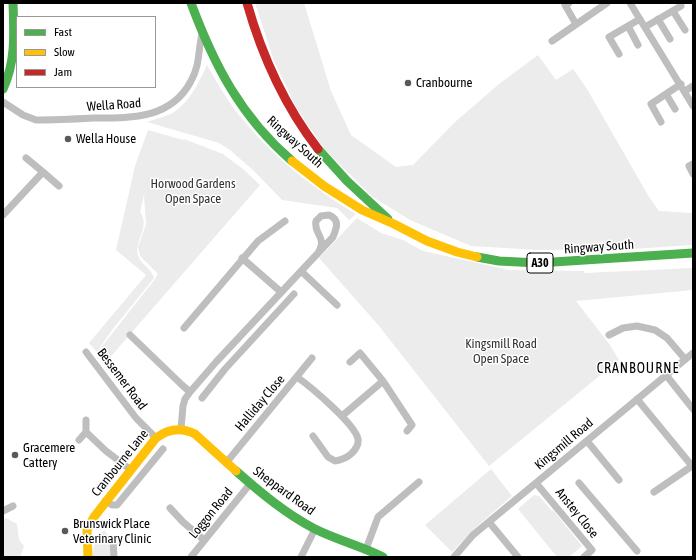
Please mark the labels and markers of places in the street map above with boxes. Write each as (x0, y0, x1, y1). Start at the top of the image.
place label: Cranbourne (416, 75, 472, 91)
marker: Cranbourne (403, 78, 413, 88)
place label: Wella House (76, 131, 136, 147)
marker: Wella House (63, 134, 73, 144)
place label: Gracemere Cattery (23, 440, 75, 471)
marker: Gracemere Cattery (10, 450, 20, 460)
place label: Brunswick Place Veterinary Clinic (73, 516, 151, 547)
marker: Brunswick Place Veterinary Clinic (60, 526, 70, 536)

